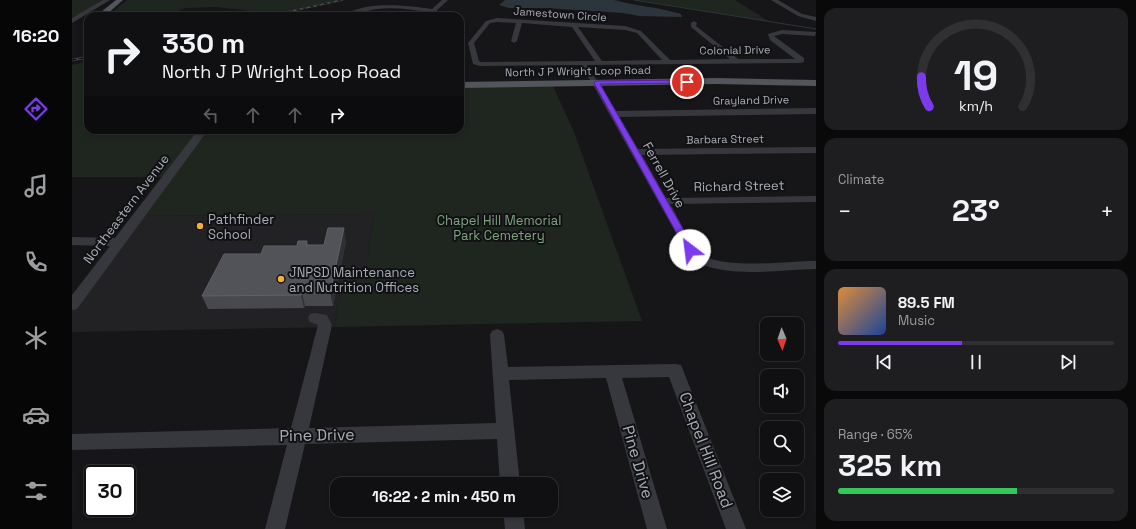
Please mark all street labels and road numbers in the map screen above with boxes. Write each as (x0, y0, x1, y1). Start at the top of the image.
street label: Jamestown Circle (513, 4, 607, 24)
street label: Colonial Drive (699, 42, 771, 58)
street label: North J P Wright Loop Road (505, 63, 651, 79)
street label: Grayland Drive (713, 92, 789, 108)
street label: Barbara Street (686, 131, 764, 147)
street label: Ferrell Drive (639, 139, 689, 211)
street label: Northeastern Avenue (79, 151, 173, 267)
street label: Richard Street (693, 177, 785, 195)
street label: Chapel Hill Road (674, 389, 738, 511)
street label: Pine Drive (618, 423, 658, 501)
street label: Pine Drive (279, 424, 355, 446)

